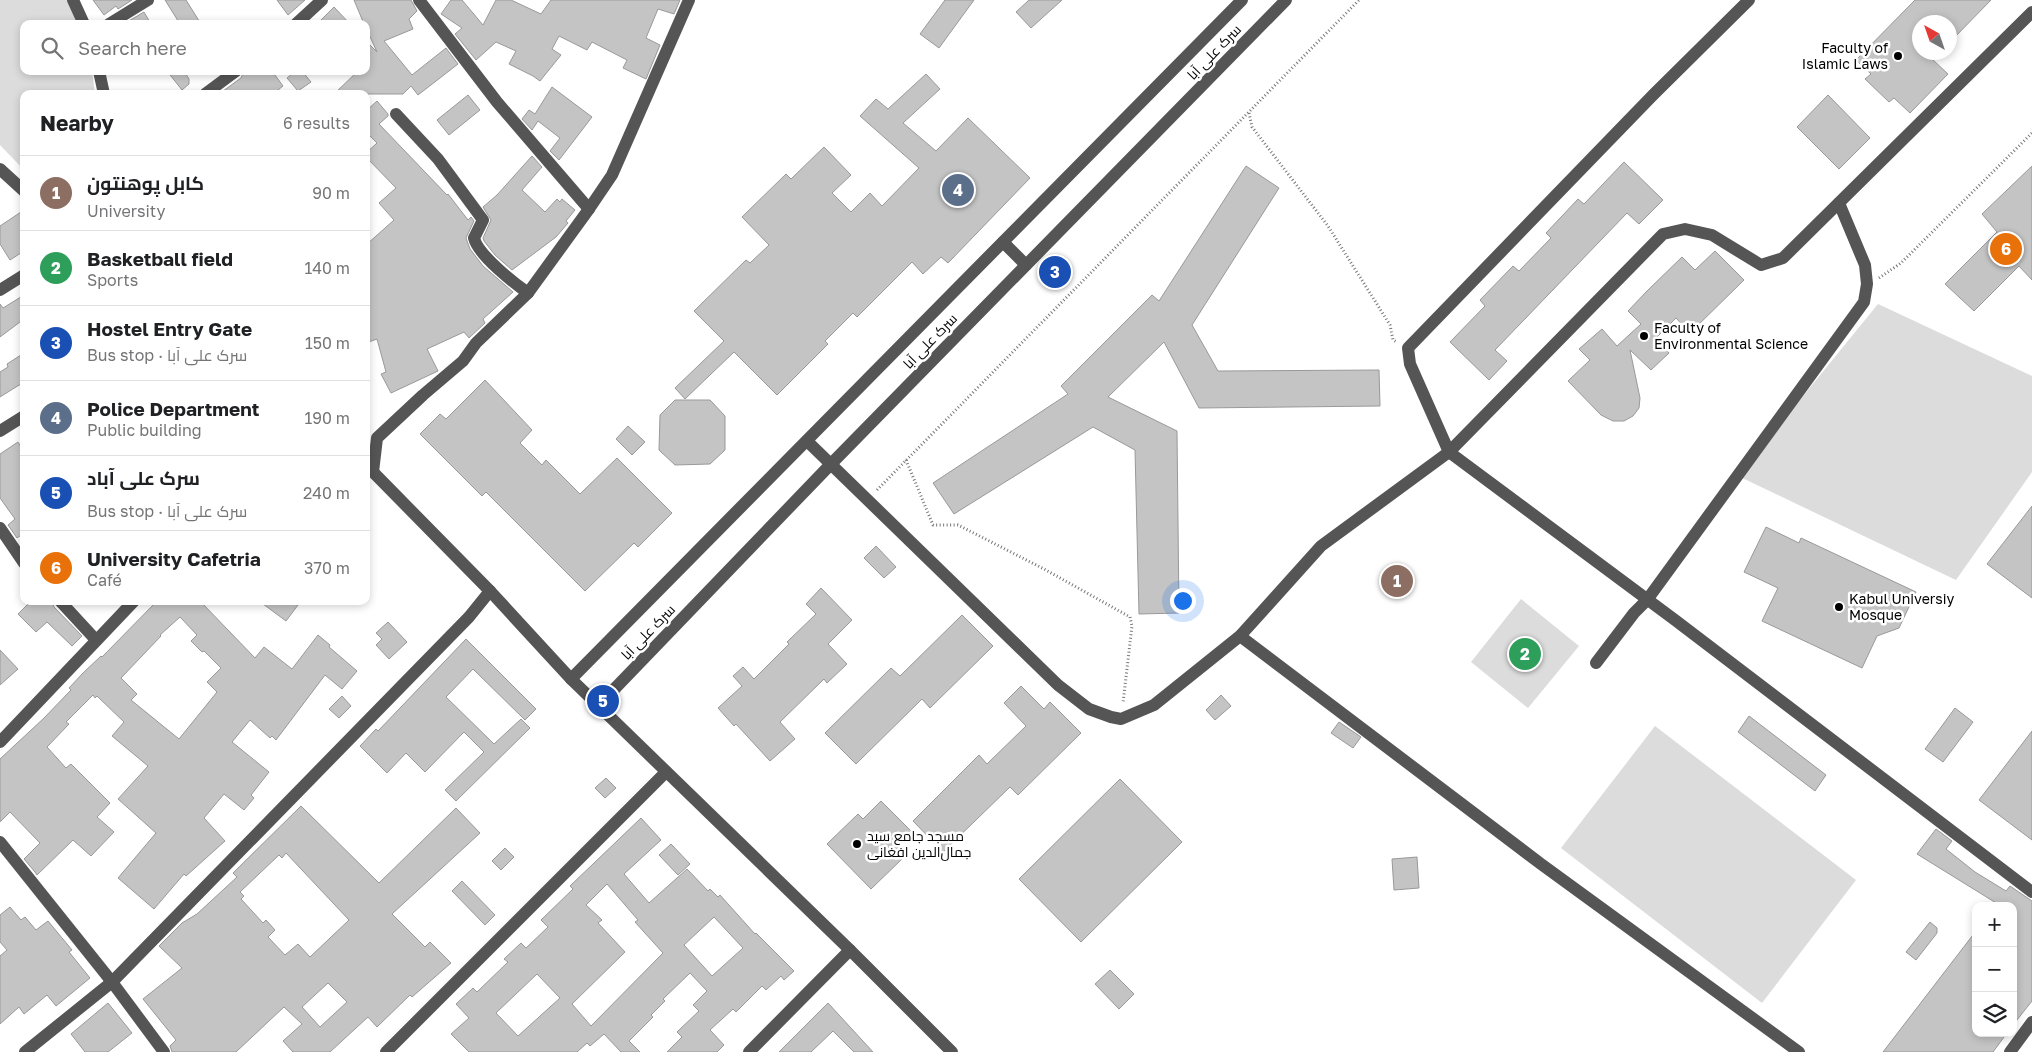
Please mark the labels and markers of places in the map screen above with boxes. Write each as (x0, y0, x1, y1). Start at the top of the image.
place label: Faculty of Islamic Laws (1802, 39, 1888, 72)
marker: Faculty of Islamic Laws (1892, 50, 1904, 62)
pin: 4 (942, 171, 974, 209)
pin: 6 (1990, 230, 2022, 268)
pin: 3 (1039, 253, 1071, 291)
place label: Faculty of Environmental Science (1654, 319, 1808, 352)
marker: Faculty of Environmental Science (1638, 330, 1650, 342)
pin: 1 (1381, 562, 1413, 600)
place label: Kabul Universiy Mosque (1849, 590, 1954, 623)
marker: Kabul Universiy Mosque (1833, 601, 1845, 613)
pin: 2 (1509, 635, 1541, 673)
pin: 5 (587, 682, 619, 720)
place label: مسجد جامع سید جمال‌الدین افغانی (867, 827, 971, 861)
marker: مسجد جامع سید جمال‌الدین افغانی (851, 838, 863, 850)

